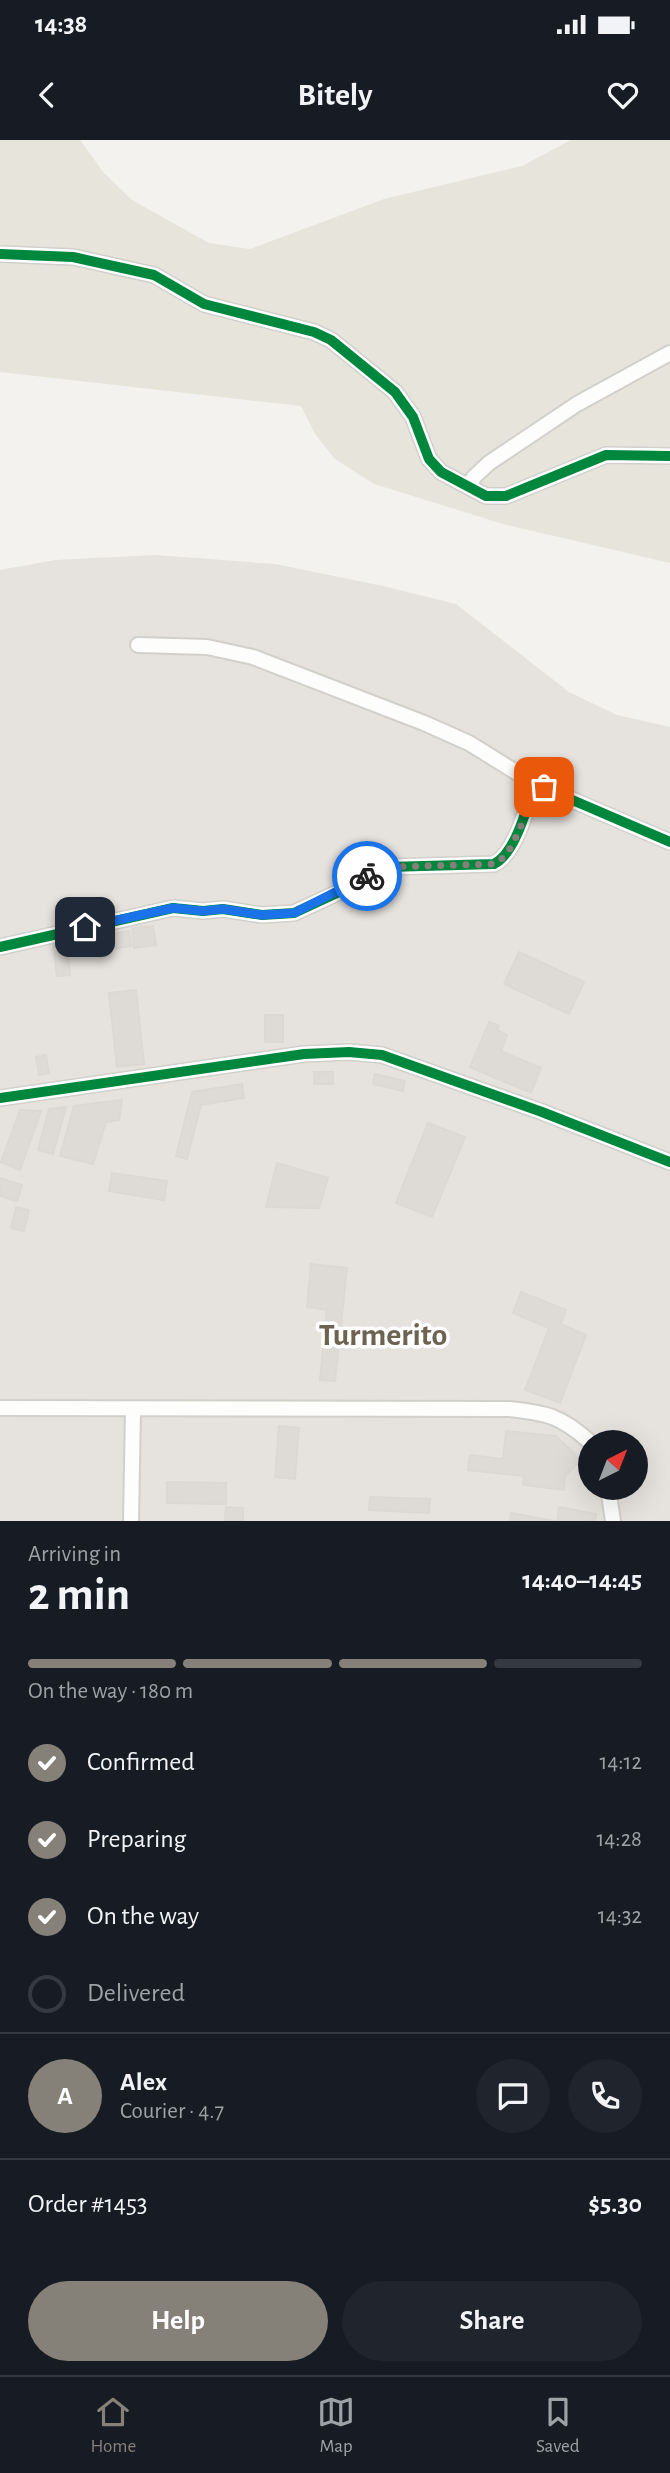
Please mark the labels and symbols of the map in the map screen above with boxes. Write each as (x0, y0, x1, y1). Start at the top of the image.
pin (514, 757, 574, 817)
courier (332, 841, 402, 911)
pin (55, 897, 115, 957)
district label: Turmerito (319, 1319, 447, 1351)
north arrow (578, 1430, 648, 1500)

